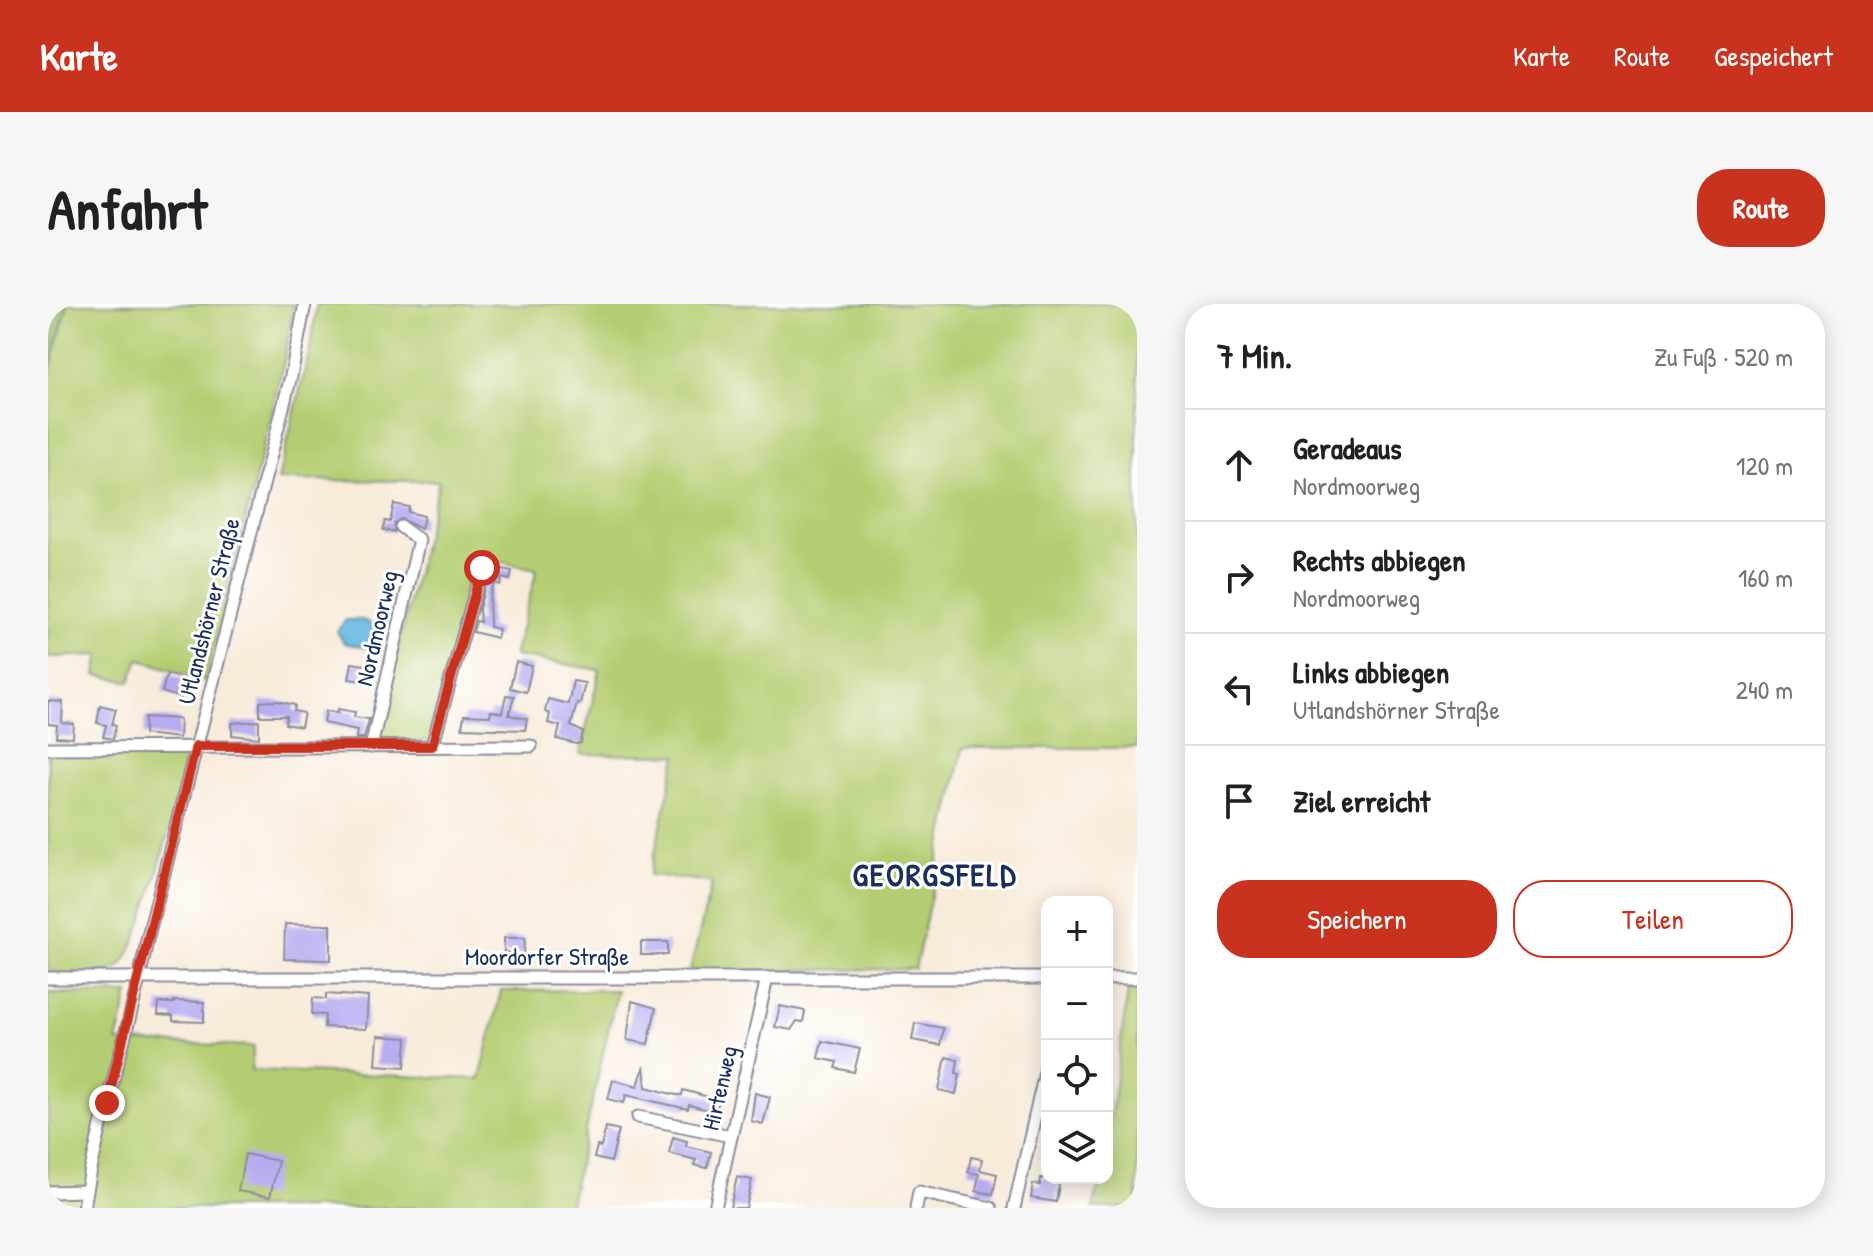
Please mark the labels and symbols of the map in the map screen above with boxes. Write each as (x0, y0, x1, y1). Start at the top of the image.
street label: Utlandshörner Straße (169, 514, 247, 708)
route start (464, 550, 500, 586)
street label: Nordmoorweg (347, 567, 405, 689)
district label: GEORGSFELD (852, 853, 1018, 896)
street label: Moordorfer Straße (465, 940, 630, 972)
street label: Hirtenweg (694, 1043, 744, 1133)
route end (89, 1085, 125, 1121)

